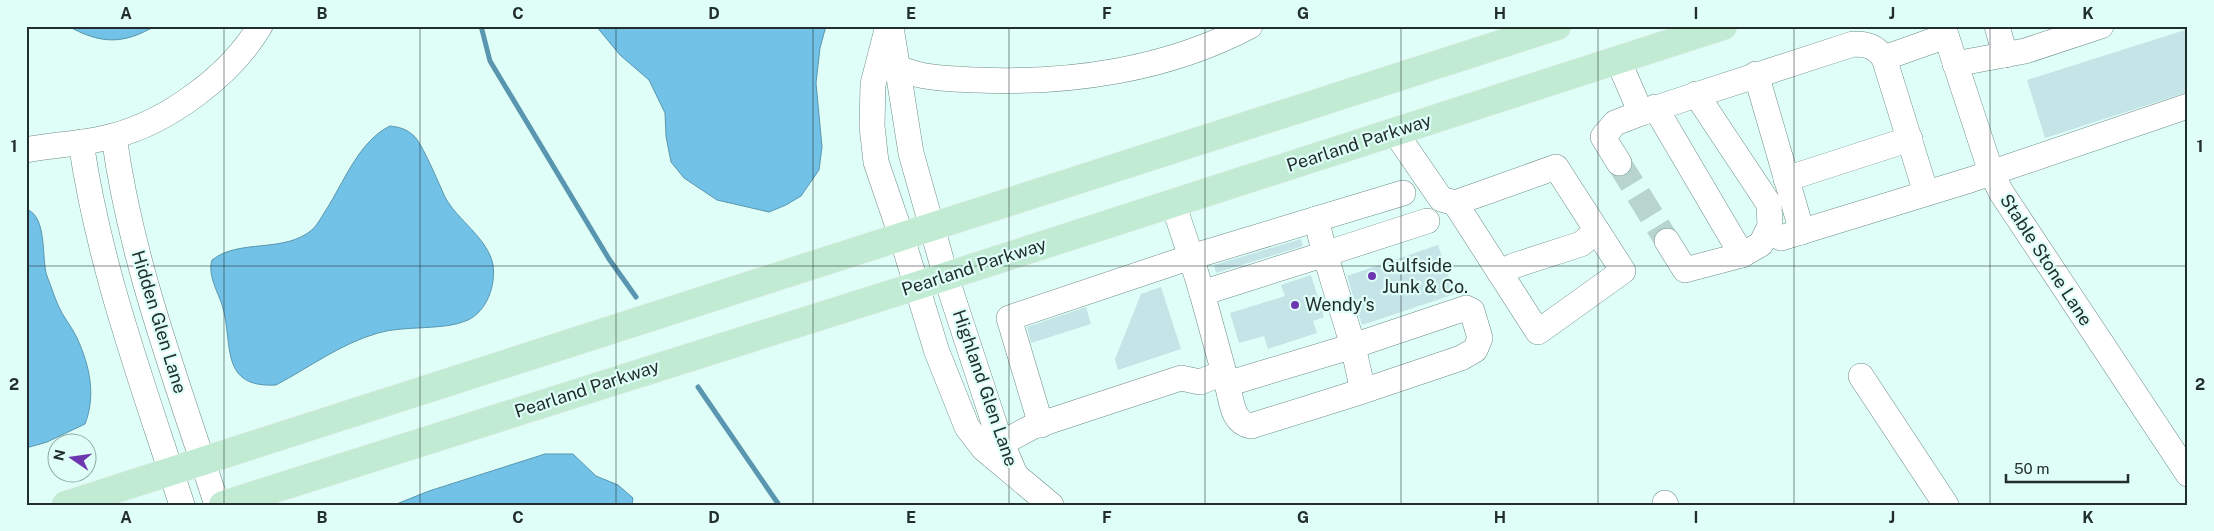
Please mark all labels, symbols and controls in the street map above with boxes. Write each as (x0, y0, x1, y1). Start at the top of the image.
text: A (120, 4, 132, 23)
text: B (317, 4, 328, 23)
text: C (512, 4, 524, 23)
text: D (708, 4, 720, 23)
text: E (906, 4, 916, 23)
text: F (1102, 4, 1112, 23)
text: G (1297, 4, 1309, 23)
text: H (1494, 4, 1506, 23)
text: I (1694, 4, 1698, 23)
text: J (1889, 4, 1895, 23)
text: K (2082, 4, 2094, 23)
street label: Pearland Parkway (1284, 109, 1434, 176)
text: 1 (11, 137, 17, 156)
text: 1 (2197, 137, 2203, 156)
street label: Stable Stone Lane (1996, 190, 2097, 330)
street label: Pearland Parkway (899, 233, 1049, 300)
street label: Hidden Glen Lane (128, 248, 191, 396)
place label: Gulfside Junk & Co. (1382, 255, 1468, 297)
marker: Gulfside Junk & Co. (1366, 270, 1378, 282)
place label: Wendy's (1305, 294, 1375, 315)
marker: Wendy's (1289, 299, 1301, 311)
street label: Highland Glen Lane (949, 307, 1022, 469)
street label: Pearland Parkway (512, 355, 662, 422)
text: 2 (9, 375, 19, 394)
text: 2 (2195, 375, 2205, 394)
north arrow (48, 434, 98, 484)
text: N (50, 448, 68, 462)
scale bar (2006, 451, 2129, 483)
text: 50 m (2014, 460, 2049, 477)
text: A (120, 508, 132, 527)
text: B (317, 508, 328, 527)
text: C (512, 508, 524, 527)
text: D (708, 508, 720, 527)
text: E (906, 508, 916, 527)
text: F (1102, 508, 1112, 527)
text: G (1297, 508, 1309, 527)
text: H (1494, 508, 1506, 527)
text: I (1694, 508, 1698, 527)
text: J (1889, 508, 1895, 527)
text: K (2082, 508, 2094, 527)

